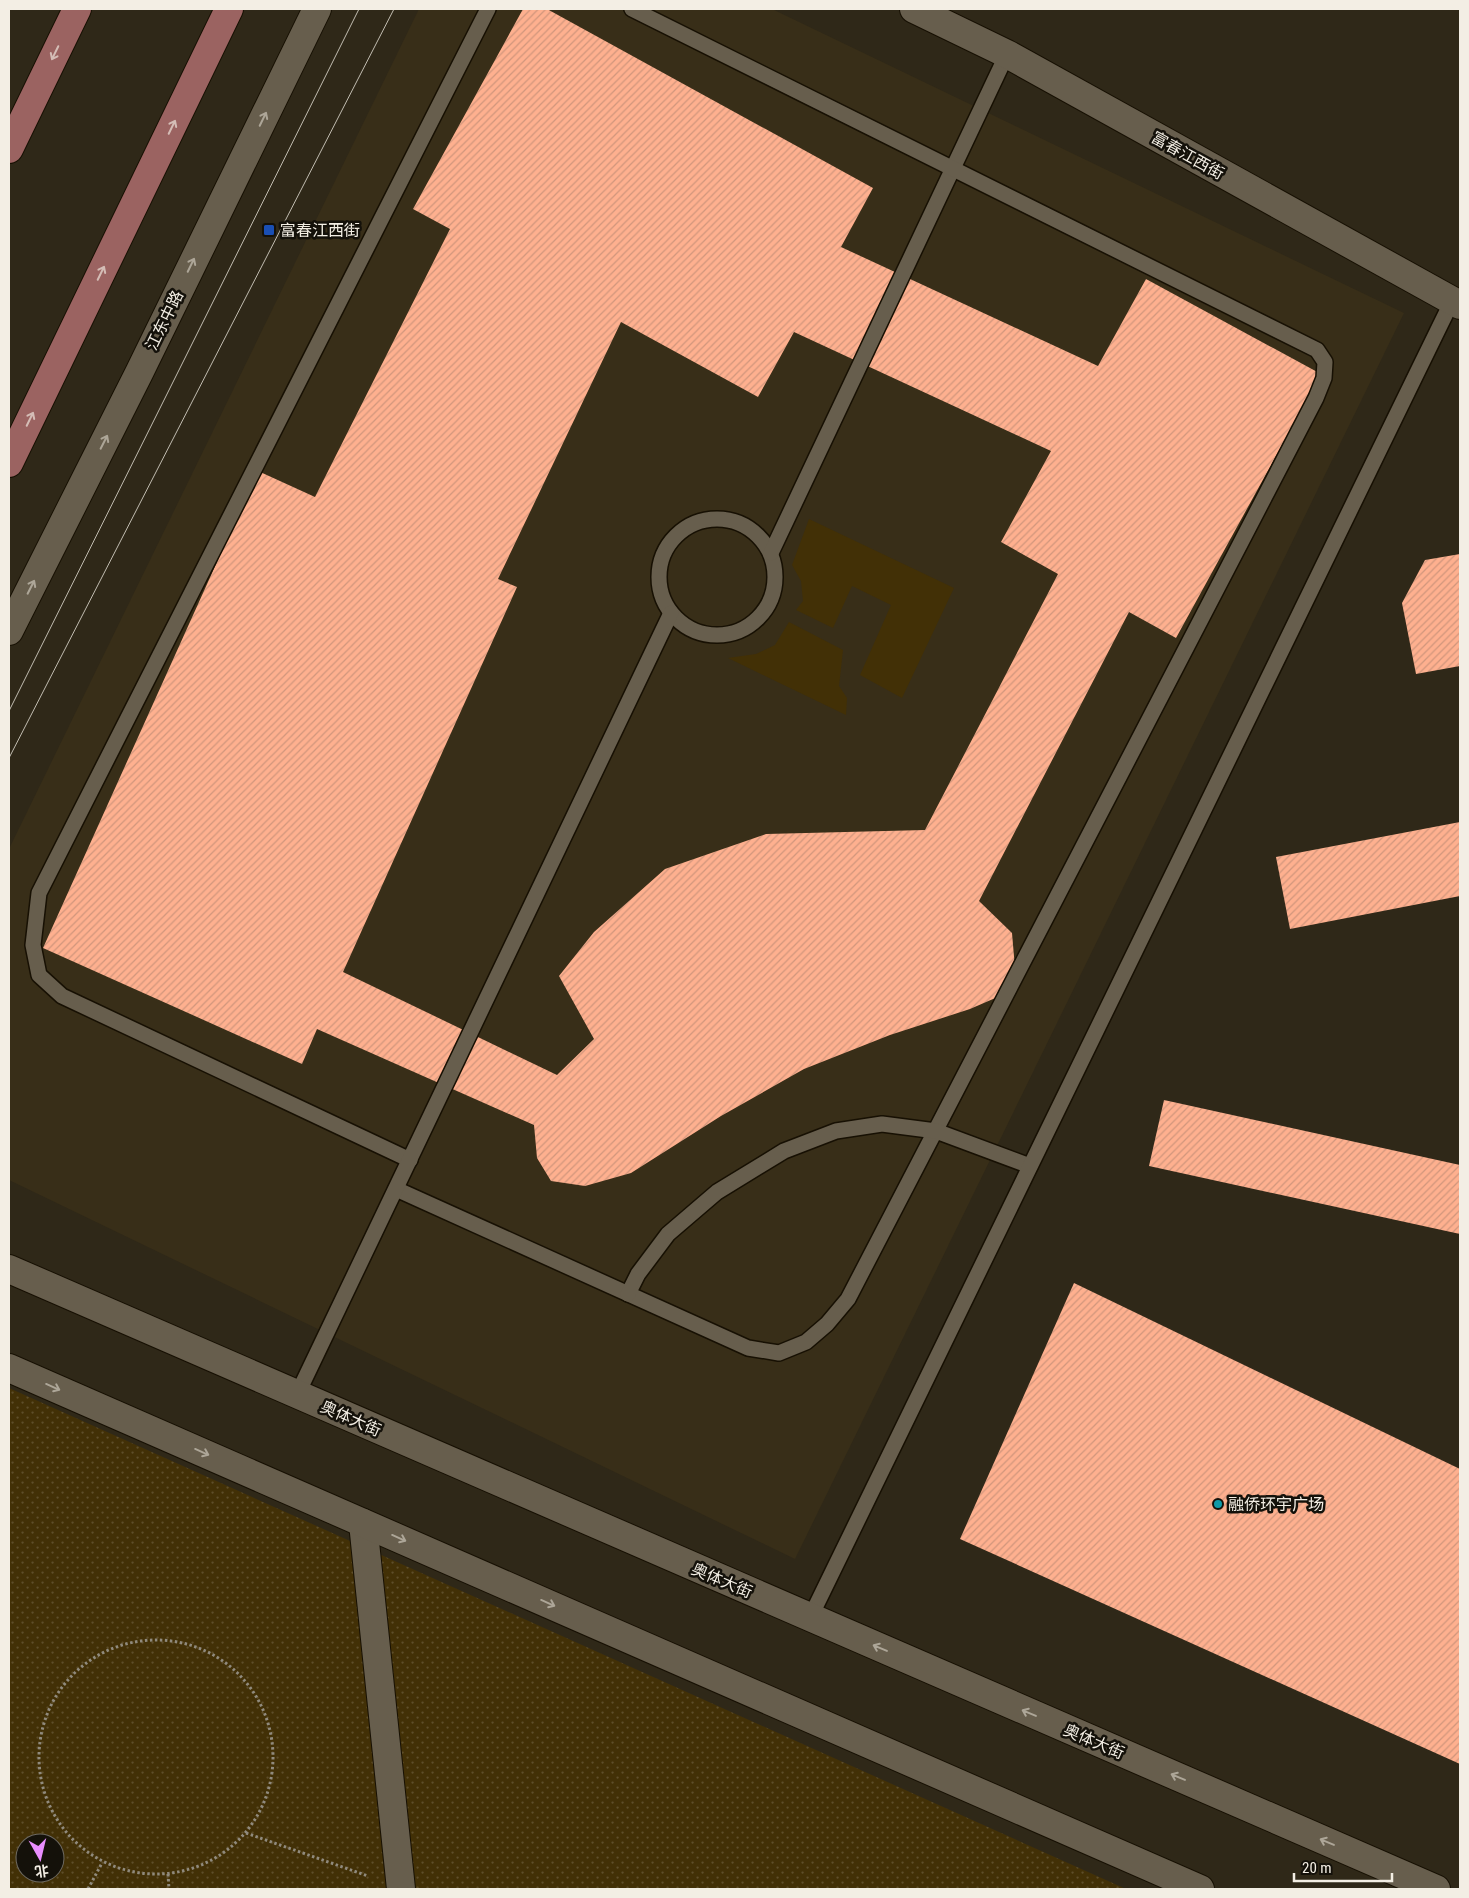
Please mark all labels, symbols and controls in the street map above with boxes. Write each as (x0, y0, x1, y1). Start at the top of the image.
one-way arrow (50, 45, 60, 60)
one-way arrow (258, 112, 268, 127)
one-way arrow (167, 119, 177, 134)
street label: 富春江西街 (1148, 128, 1227, 183)
place label: 富春江西街 (280, 221, 360, 240)
marker: 富春江西街 (262, 223, 276, 237)
one-way arrow (187, 258, 197, 273)
one-way arrow (97, 266, 106, 281)
street label: 江东中路 (142, 287, 187, 353)
one-way arrow (26, 412, 35, 427)
one-way arrow (100, 435, 109, 450)
one-way arrow (26, 580, 36, 595)
one-way arrow (45, 1383, 60, 1393)
street label: 奥体大街 (318, 1397, 384, 1440)
one-way arrow (194, 1448, 209, 1458)
place label: 融侨环宇广场 (1228, 1495, 1324, 1514)
marker: 融侨环宇广场 (1212, 1498, 1224, 1510)
one-way arrow (391, 1534, 406, 1544)
street label: 奥体大街 (689, 1559, 755, 1602)
one-way arrow (540, 1599, 555, 1609)
one-way arrow (873, 1643, 888, 1653)
one-way arrow (1022, 1707, 1037, 1717)
street label: 奥体大街 (1061, 1720, 1127, 1763)
one-way arrow (1171, 1772, 1186, 1782)
north arrow (15, 1833, 65, 1883)
one-way arrow (1320, 1837, 1335, 1846)
scale bar (1294, 1850, 1392, 1882)
text: 20 m (1302, 1859, 1332, 1877)
text: 北 (34, 1862, 50, 1880)

